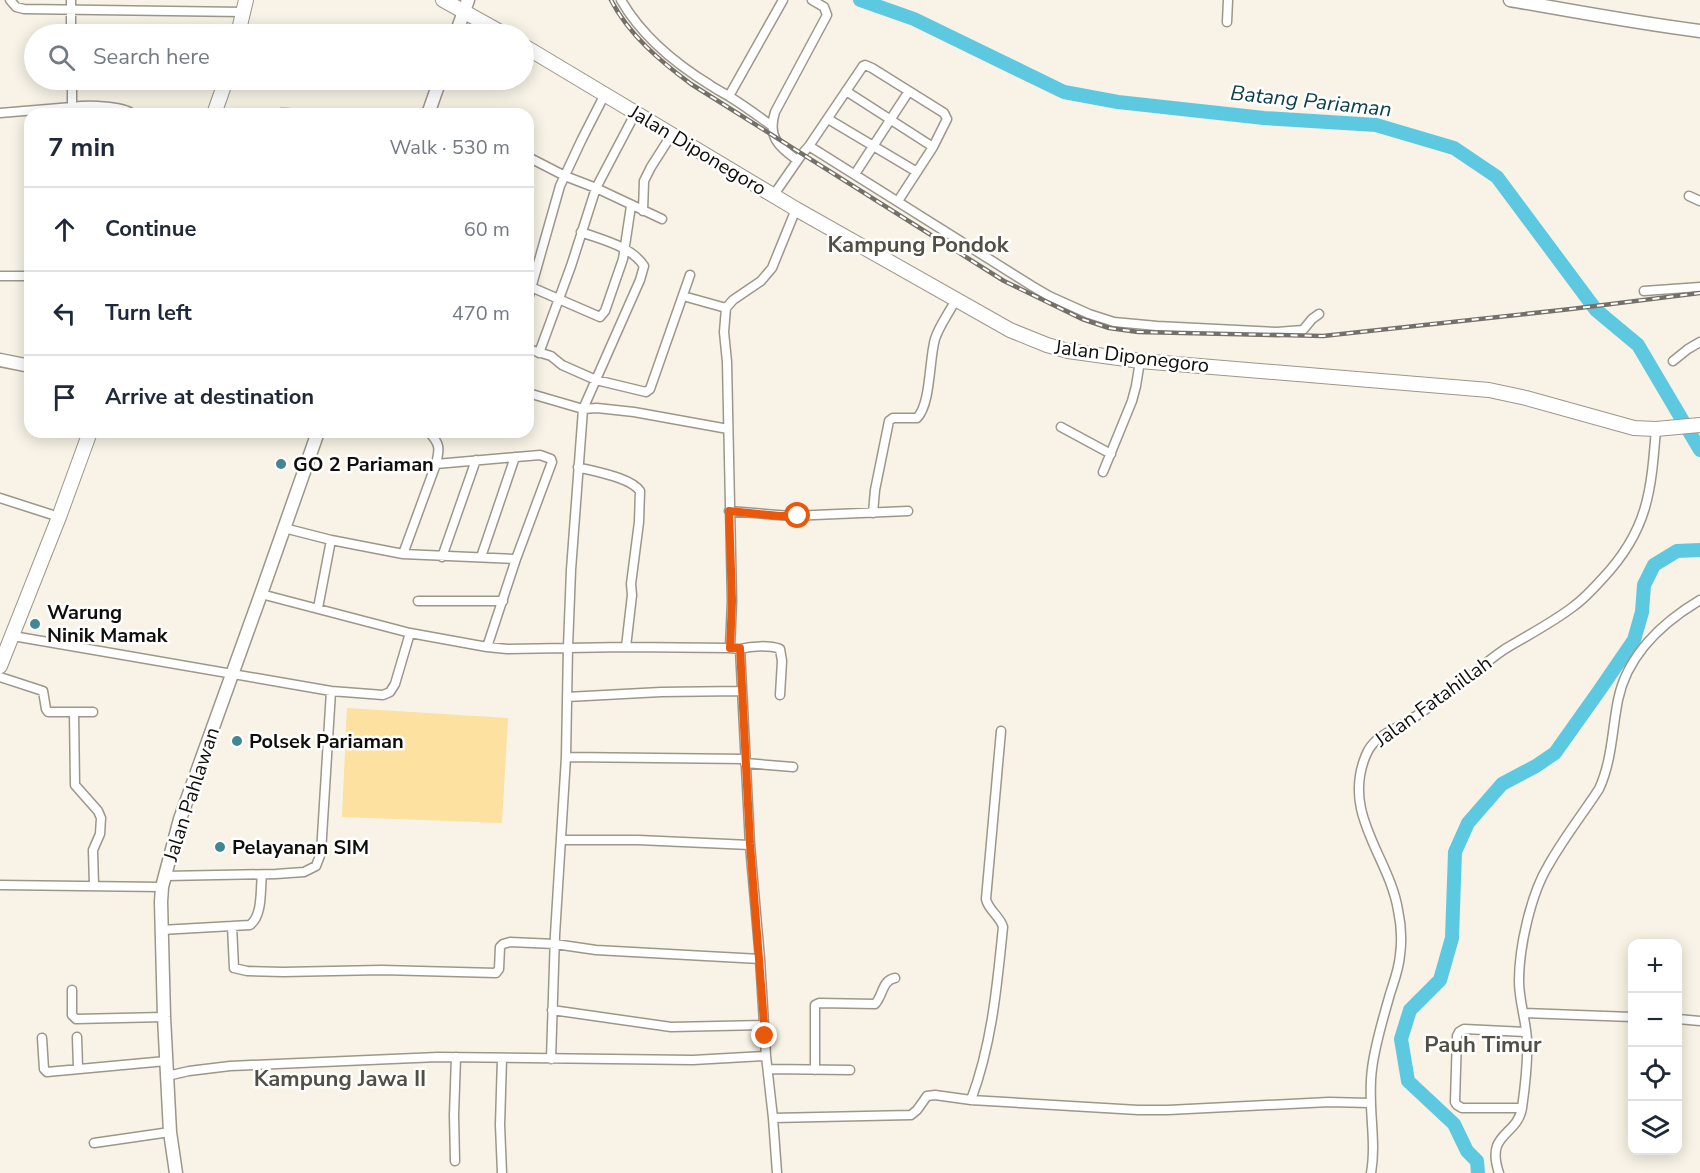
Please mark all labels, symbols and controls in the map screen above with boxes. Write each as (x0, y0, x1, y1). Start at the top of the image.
search box (24, 24, 534, 90)
icon: search (45, 41, 78, 74)
text: Search here (93, 42, 210, 72)
water label: Batang Pariaman (1229, 79, 1393, 123)
street label: Jalan Diponegoro (623, 98, 771, 202)
text: 7 min (48, 130, 115, 165)
text: Walk · 530 m (390, 134, 510, 161)
icon: ahead (48, 213, 81, 246)
text: Continue (105, 214, 196, 244)
text: 60 m (464, 216, 510, 243)
district label: Kampung Pondok (828, 230, 1010, 260)
icon: left (48, 297, 81, 330)
text: Turn left (105, 298, 192, 328)
text: 470 m (452, 300, 510, 327)
street label: Jalan Diponegoro (1052, 334, 1211, 379)
icon: arrive (48, 381, 81, 414)
text: Arrive at destination (105, 382, 314, 412)
place label: GO 2 Pariaman (293, 451, 434, 478)
marker: GO 2 Pariaman (274, 457, 288, 471)
route start (784, 502, 810, 528)
place label: Warung Ninik Mamak (47, 599, 169, 649)
marker: Warung Ninik Mamak (28, 617, 42, 631)
street label: Jalan Fatahillah (1368, 650, 1497, 754)
street label: Jalan Pahlawan (157, 724, 226, 865)
place label: Polsek Pariaman (249, 728, 404, 755)
marker: Polsek Pariaman (230, 734, 244, 748)
place label: Pelayanan SIM (232, 834, 369, 861)
marker: Pelayanan SIM (213, 840, 227, 854)
map controls (1628, 939, 1682, 1155)
button: + (1628, 939, 1682, 993)
button: − (1628, 993, 1682, 1047)
route end (751, 1022, 777, 1048)
district label: Pauh Timur (1424, 1030, 1542, 1060)
button: locate (1628, 1047, 1682, 1101)
district label: Kampung Jawa II (254, 1064, 426, 1094)
button: layers (1628, 1101, 1682, 1155)

